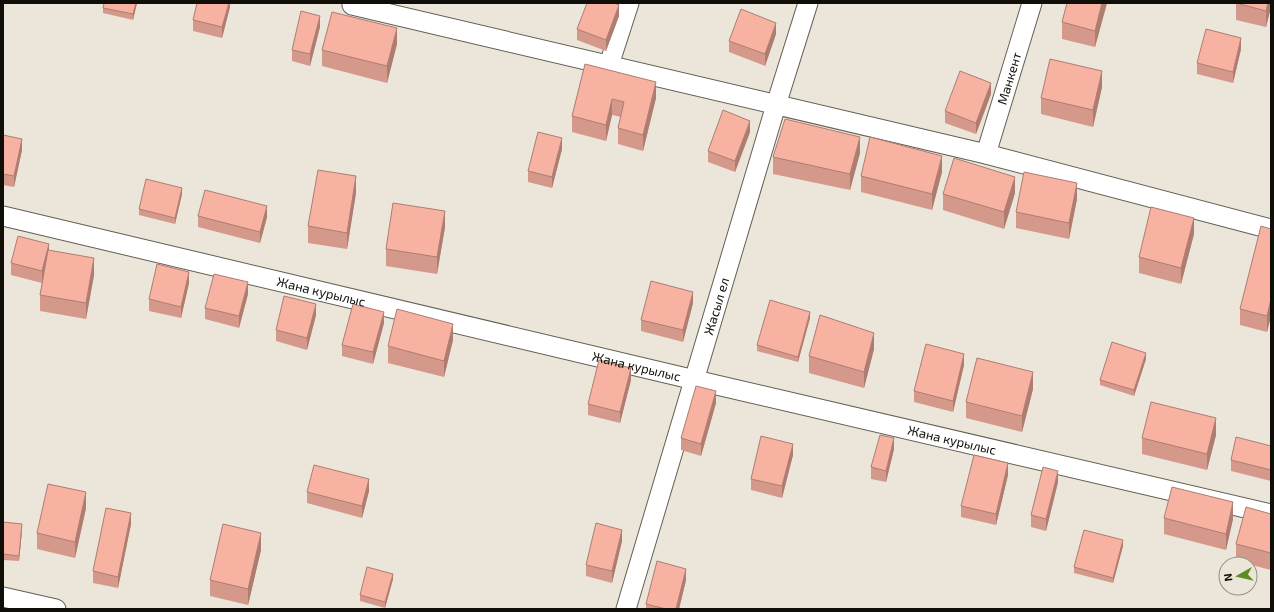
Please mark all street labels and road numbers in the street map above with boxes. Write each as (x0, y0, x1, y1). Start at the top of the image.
street label: Манкент (993, 50, 1025, 107)
street label: Жана курылыс (275, 273, 367, 310)
street label: Жасыл ел (700, 275, 732, 337)
street label: Жана курылыс (591, 348, 682, 384)
street label: Жана курылыс (906, 422, 998, 458)

